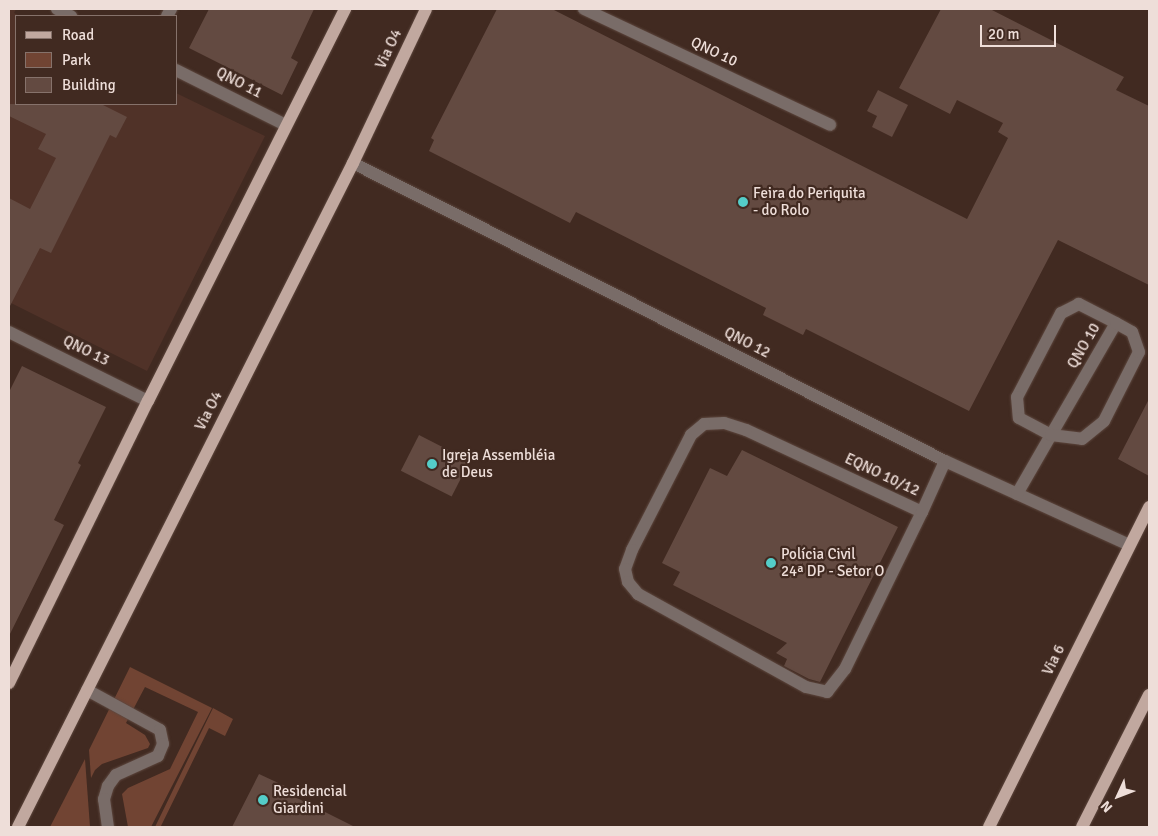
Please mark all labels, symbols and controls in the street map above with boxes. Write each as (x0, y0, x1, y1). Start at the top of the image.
legend (15, 15, 178, 105)
scale bar (983, 15, 1059, 47)
text: 20 m (988, 25, 1019, 43)
text: Road (62, 26, 94, 44)
street label: Via O4 (372, 26, 406, 72)
street label: QNO 10 (688, 33, 740, 71)
text: Park (62, 51, 91, 69)
street label: QNO 11 (213, 64, 265, 102)
text: Building (62, 76, 116, 94)
place label: Feira do Periquita - do Rolo (753, 184, 866, 219)
marker: Feira do Periquita - do Rolo (737, 196, 749, 208)
street label: QNO 10 (1064, 320, 1104, 372)
street label: QNO 12 (721, 324, 773, 362)
street label: QNO 13 (60, 332, 112, 370)
street label: Via O4 (192, 388, 226, 434)
place label: Igreja Assembléia de Deus (442, 446, 555, 481)
street label: EQNO 10/12 (842, 450, 922, 500)
marker: Igreja Assembléia de Deus (426, 458, 438, 470)
place label: Polícia Civil 24ª DP - Setor O (781, 545, 884, 580)
marker: Polícia Civil 24ª DP - Setor O (765, 557, 777, 569)
street label: Via 6 (1039, 642, 1069, 678)
north arrow (1093, 771, 1143, 821)
place label: Residencial Giardini (273, 782, 347, 817)
marker: Residencial Giardini (257, 794, 269, 806)
text: N (1097, 797, 1116, 816)

